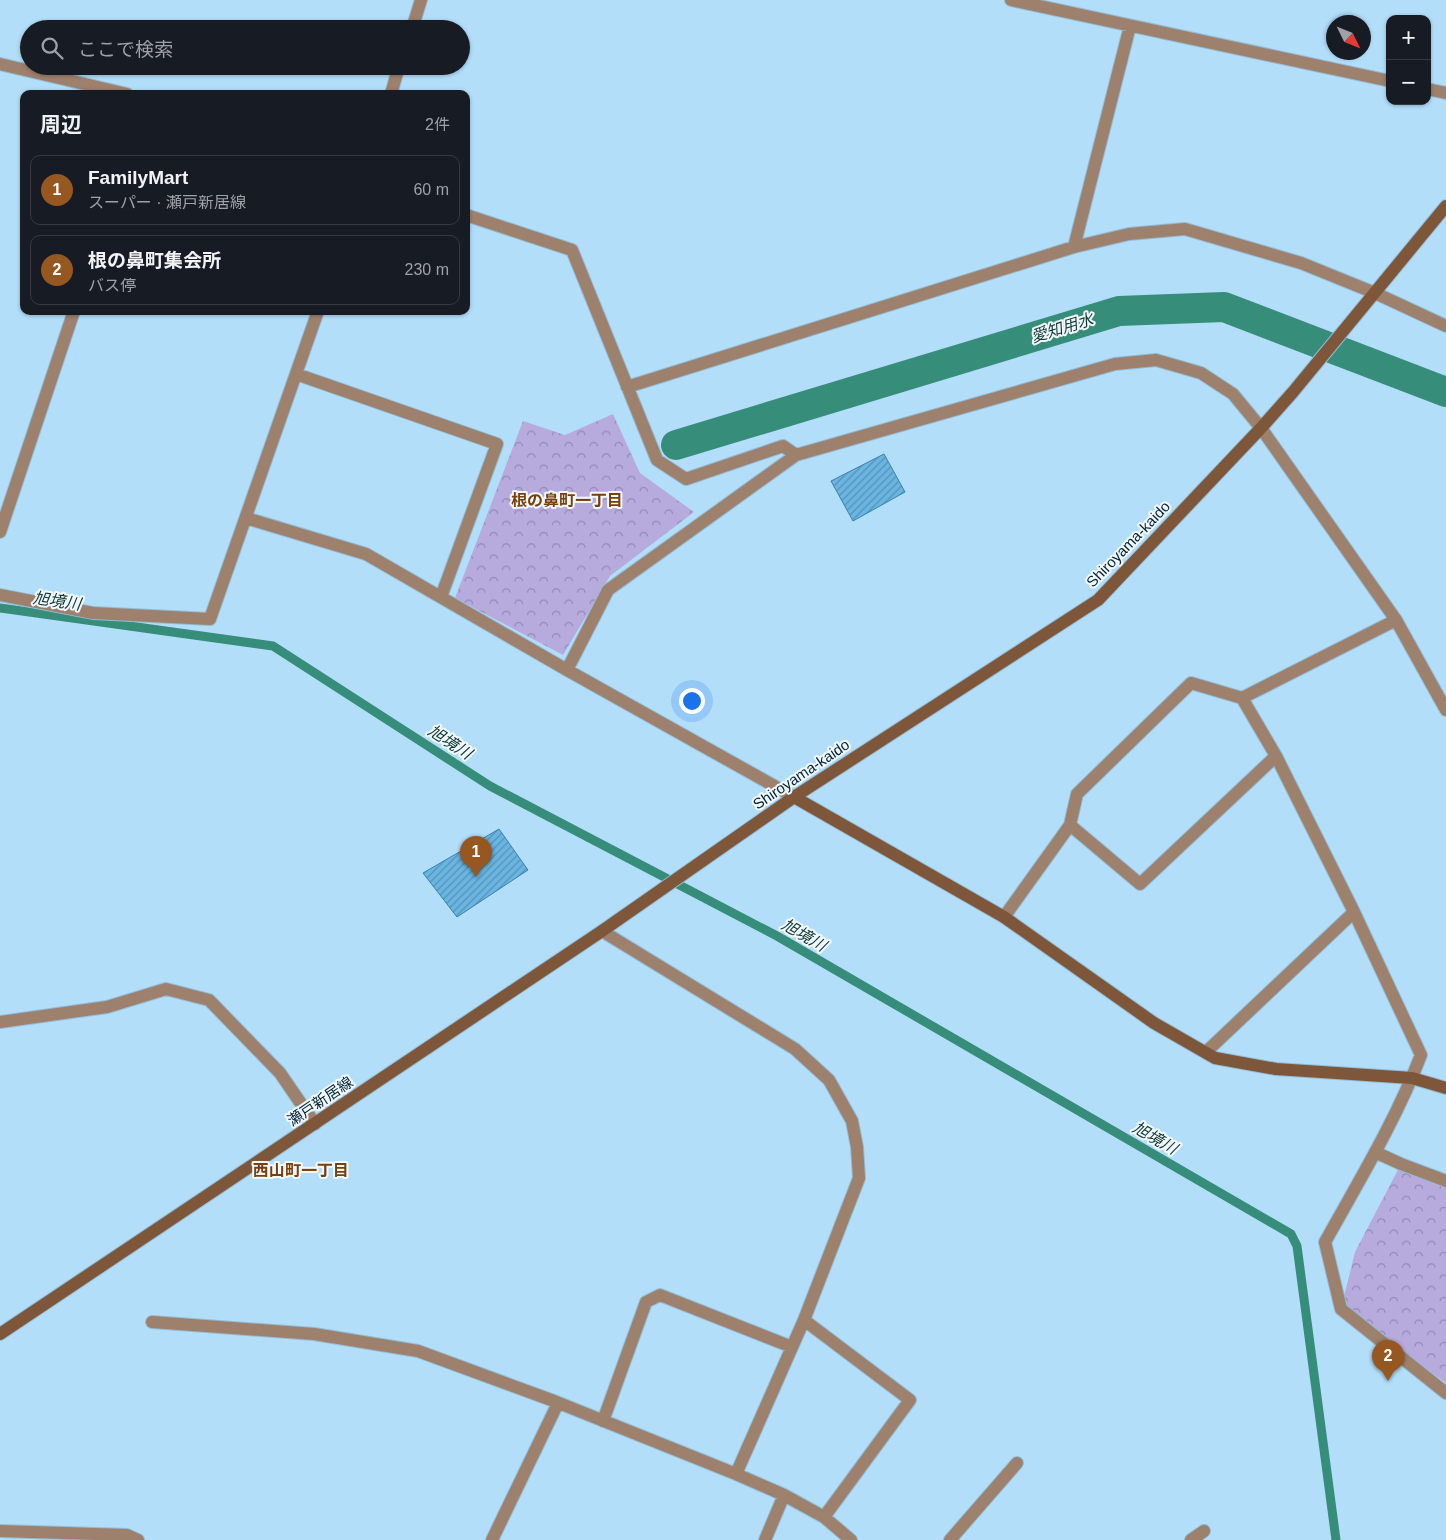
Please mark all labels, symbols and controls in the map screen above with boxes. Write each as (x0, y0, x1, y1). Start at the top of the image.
north arrow (1326, 15, 1371, 60)
map controls (1386, 15, 1431, 105)
button: + (1386, 15, 1431, 60)
search box (20, 20, 470, 75)
icon: search (38, 34, 66, 62)
text: ここで検索 (78, 39, 173, 60)
button: − (1386, 60, 1431, 105)
text: 周辺 (40, 113, 82, 136)
text: 2件 (425, 116, 450, 133)
text: FamilyMart (88, 167, 188, 188)
text: 1 (53, 181, 61, 198)
text: 60 m (413, 181, 449, 198)
text: スーパー · 瀬戸新居線 (88, 194, 246, 211)
text: 根の鼻町集会所 (88, 250, 221, 271)
text: 2 (53, 261, 61, 278)
text: 230 m (405, 261, 449, 278)
text: バス停 (88, 277, 136, 294)
water label: 愛知用水 (1029, 310, 1097, 345)
district label: 根の鼻町一丁目 (511, 492, 623, 509)
street label: Shiroyama-kaido (1083, 498, 1173, 590)
water label: 旭境川 (32, 589, 84, 613)
your location (679, 688, 705, 714)
water label: 旭境川 (425, 722, 476, 763)
street label: Shiroyama-kaido (750, 735, 852, 813)
pin: 1 (460, 836, 492, 877)
water label: 旭境川 (779, 916, 831, 955)
street label: 瀬戸新居線 (284, 1073, 356, 1129)
water label: 旭境川 (1130, 1119, 1182, 1158)
district label: 西山町一丁目 (253, 1162, 349, 1179)
pin: 2 (1372, 1340, 1404, 1381)

